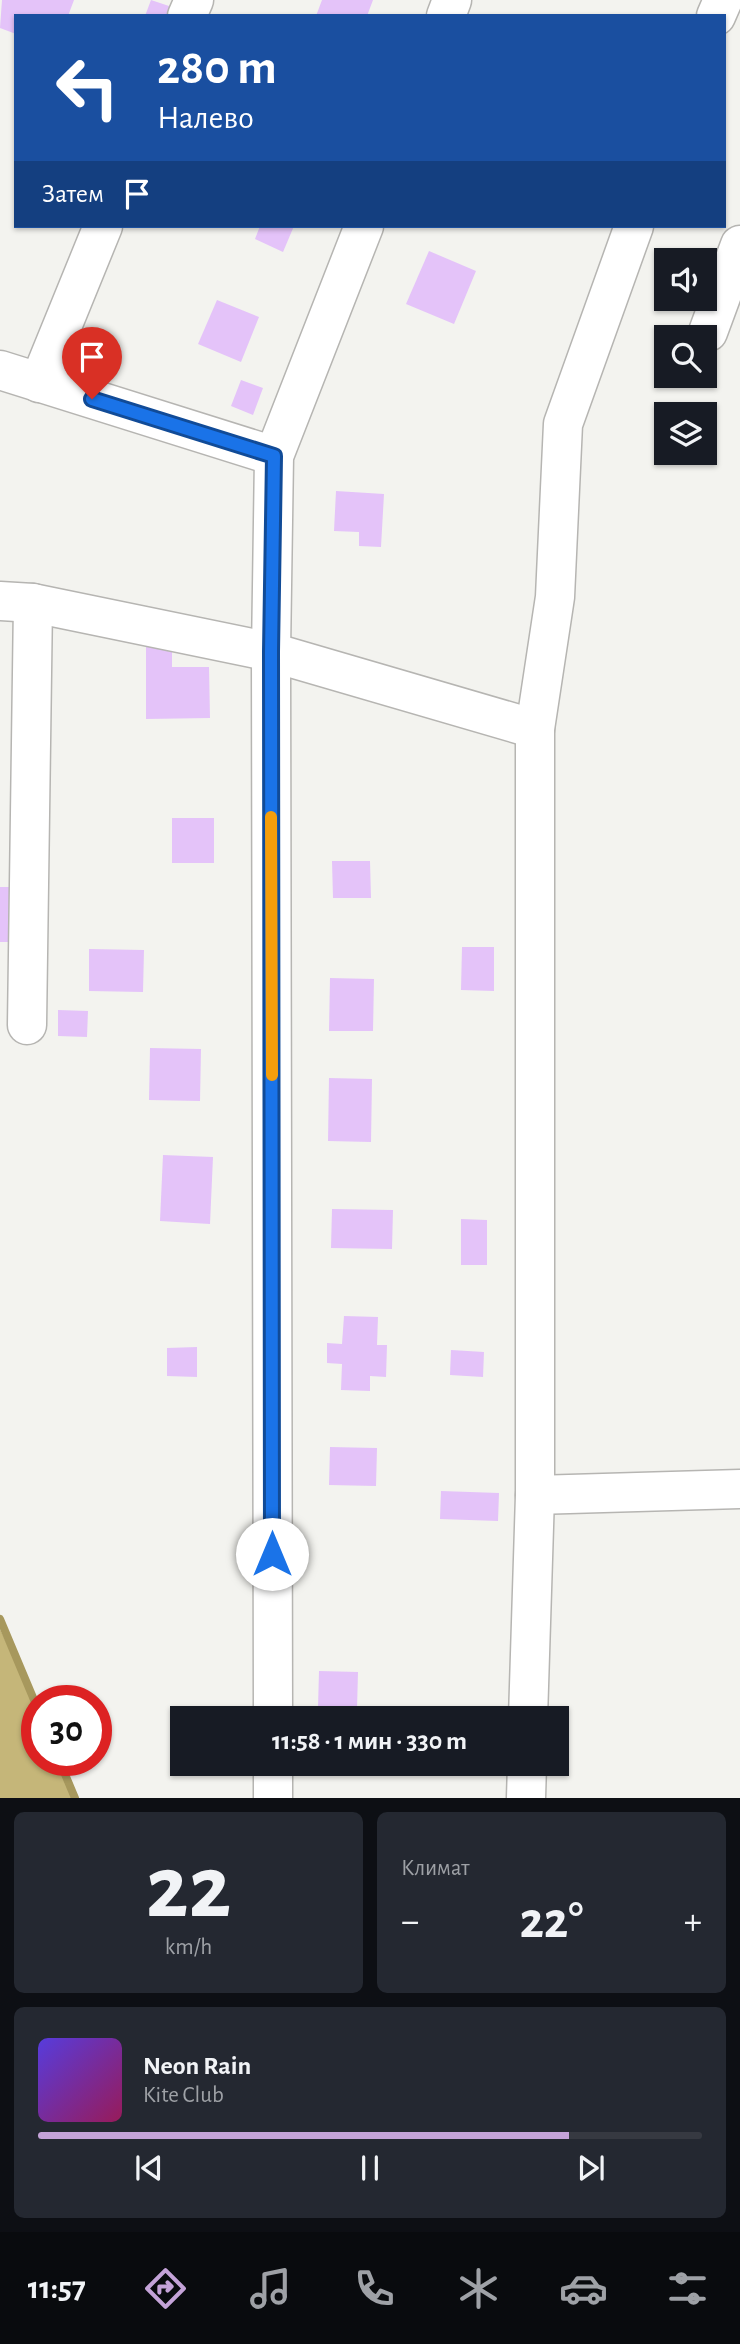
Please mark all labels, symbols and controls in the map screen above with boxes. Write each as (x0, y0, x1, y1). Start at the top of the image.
icon: left (42, 42, 133, 133)
text: 280 m (157, 44, 277, 93)
text: Налево (157, 102, 254, 134)
icon: arrive (118, 175, 156, 213)
text: Затем (42, 181, 104, 207)
map controls (654, 248, 717, 465)
button: sound (654, 248, 717, 311)
button: search (654, 325, 717, 388)
pin (62, 327, 122, 399)
icon: arrive (73, 338, 111, 376)
button: layers (654, 402, 717, 465)
position arrow (235, 1517, 309, 1591)
speed limit sign: 30 (21, 1685, 112, 1776)
text: 11:58 · 1 мин · 330 m (272, 1728, 467, 1754)
text: 22 (146, 1843, 231, 1934)
text: Климат (401, 1857, 470, 1880)
text: 22° (519, 1895, 584, 1947)
text: − (401, 1903, 419, 1941)
text: + (684, 1903, 702, 1941)
text: km/h (165, 1936, 212, 1959)
text: Neon Rain (143, 2053, 251, 2079)
text: Kite Club (143, 2084, 224, 2107)
icon: previous (130, 2149, 168, 2187)
icon: pause (351, 2149, 389, 2187)
icon: next (572, 2149, 610, 2187)
icon: directions (141, 2264, 190, 2313)
icon: music (246, 2264, 295, 2313)
icon: phone (350, 2264, 399, 2313)
icon: climate (454, 2264, 503, 2313)
icon: car (559, 2264, 608, 2313)
icon: filters (663, 2264, 712, 2313)
text: 11:57 (28, 2272, 86, 2304)

